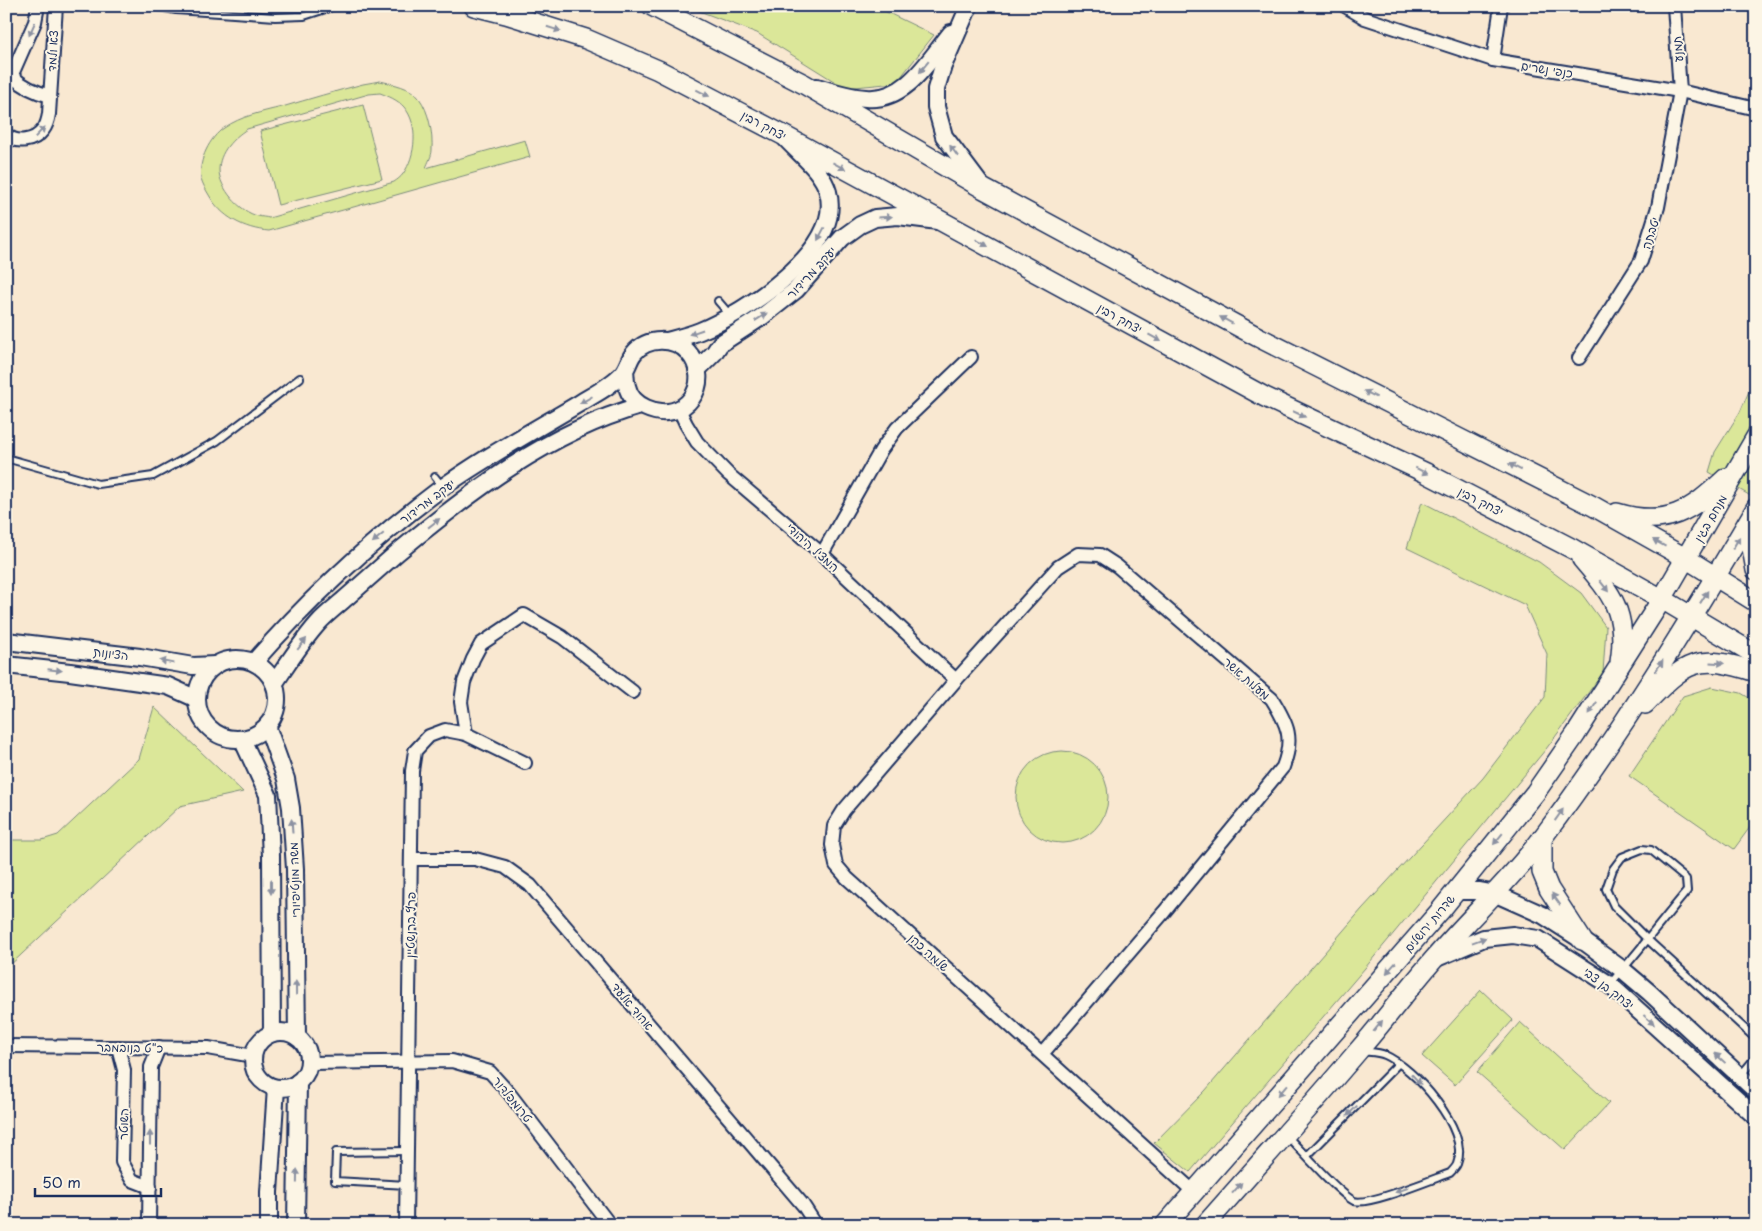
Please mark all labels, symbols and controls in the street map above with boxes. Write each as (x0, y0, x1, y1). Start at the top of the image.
one-way arrow (27, 22, 35, 36)
one-way arrow (547, 25, 562, 33)
street label: צא ולמד (42, 30, 62, 72)
street label: תמנע (1667, 35, 1687, 63)
street label: כנפי נשרים (1520, 56, 1575, 82)
one-way arrow (918, 60, 929, 73)
one-way arrow (696, 89, 710, 97)
street label: יצחק רבין (738, 106, 790, 144)
one-way arrow (34, 126, 46, 138)
one-way arrow (949, 145, 960, 158)
one-way arrow (832, 162, 846, 170)
one-way arrow (877, 212, 893, 220)
street label: יטבתה (1636, 215, 1664, 251)
one-way arrow (817, 226, 825, 241)
one-way arrow (975, 239, 989, 248)
street label: יעקב מרידור (782, 242, 840, 302)
street label: יצחק רבין (1094, 298, 1146, 338)
one-way arrow (754, 312, 768, 322)
one-way arrow (1218, 316, 1233, 324)
one-way arrow (688, 328, 703, 336)
one-way arrow (1148, 334, 1163, 342)
one-way arrow (1363, 390, 1377, 398)
one-way arrow (579, 395, 592, 404)
one-way arrow (1292, 410, 1306, 418)
one-way arrow (1508, 463, 1522, 471)
one-way arrow (1415, 468, 1429, 476)
street label: יעקב מרידור (395, 474, 459, 528)
street label: יצחק רבין (1455, 482, 1507, 520)
street label: מנחם בגין (1689, 491, 1731, 545)
one-way arrow (427, 518, 441, 528)
street label: המציל היהודי (783, 518, 843, 576)
one-way arrow (372, 533, 385, 544)
one-way arrow (1731, 536, 1740, 549)
one-way arrow (1651, 539, 1666, 547)
one-way arrow (1599, 579, 1610, 592)
one-way arrow (1699, 590, 1708, 603)
one-way arrow (296, 638, 307, 651)
street label: הציונות (92, 642, 130, 664)
street label: מעלות אשר (1220, 652, 1274, 704)
one-way arrow (159, 657, 175, 665)
one-way arrow (1655, 659, 1664, 672)
one-way arrow (1709, 659, 1725, 667)
one-way arrow (47, 666, 63, 674)
one-way arrow (1588, 701, 1598, 714)
one-way arrow (1554, 808, 1564, 821)
one-way arrow (288, 818, 296, 834)
one-way arrow (1492, 832, 1503, 845)
street label: משה מונטיפיורי (284, 842, 304, 918)
one-way arrow (268, 879, 276, 895)
street label: שדרות ירושלים (1399, 890, 1459, 956)
street label: פרץ ברנשטיין (400, 892, 420, 958)
one-way arrow (1551, 892, 1561, 906)
street label: שלמה כהן (905, 929, 953, 975)
one-way arrow (1472, 936, 1487, 944)
one-way arrow (1385, 961, 1396, 974)
street label: יצחק בן צבי (1580, 962, 1638, 1014)
street label: אהוד אלעד (608, 978, 658, 1034)
one-way arrow (292, 980, 300, 996)
one-way arrow (1642, 1014, 1654, 1026)
one-way arrow (1373, 1020, 1384, 1033)
street label: כ"ט בנובמבר (97, 1037, 164, 1057)
one-way arrow (1714, 1052, 1726, 1064)
street label: טרומפלדור (489, 1072, 537, 1126)
one-way arrow (1410, 1072, 1422, 1084)
one-way arrow (1278, 1083, 1289, 1096)
one-way arrow (1346, 1105, 1358, 1117)
street label: השוטר (114, 1108, 132, 1140)
one-way arrow (146, 1130, 154, 1146)
scale bar (35, 1166, 161, 1198)
one-way arrow (293, 1168, 301, 1184)
text: 50 m (42, 1170, 81, 1193)
one-way arrow (1231, 1183, 1243, 1195)
one-way arrow (1394, 1186, 1409, 1194)

